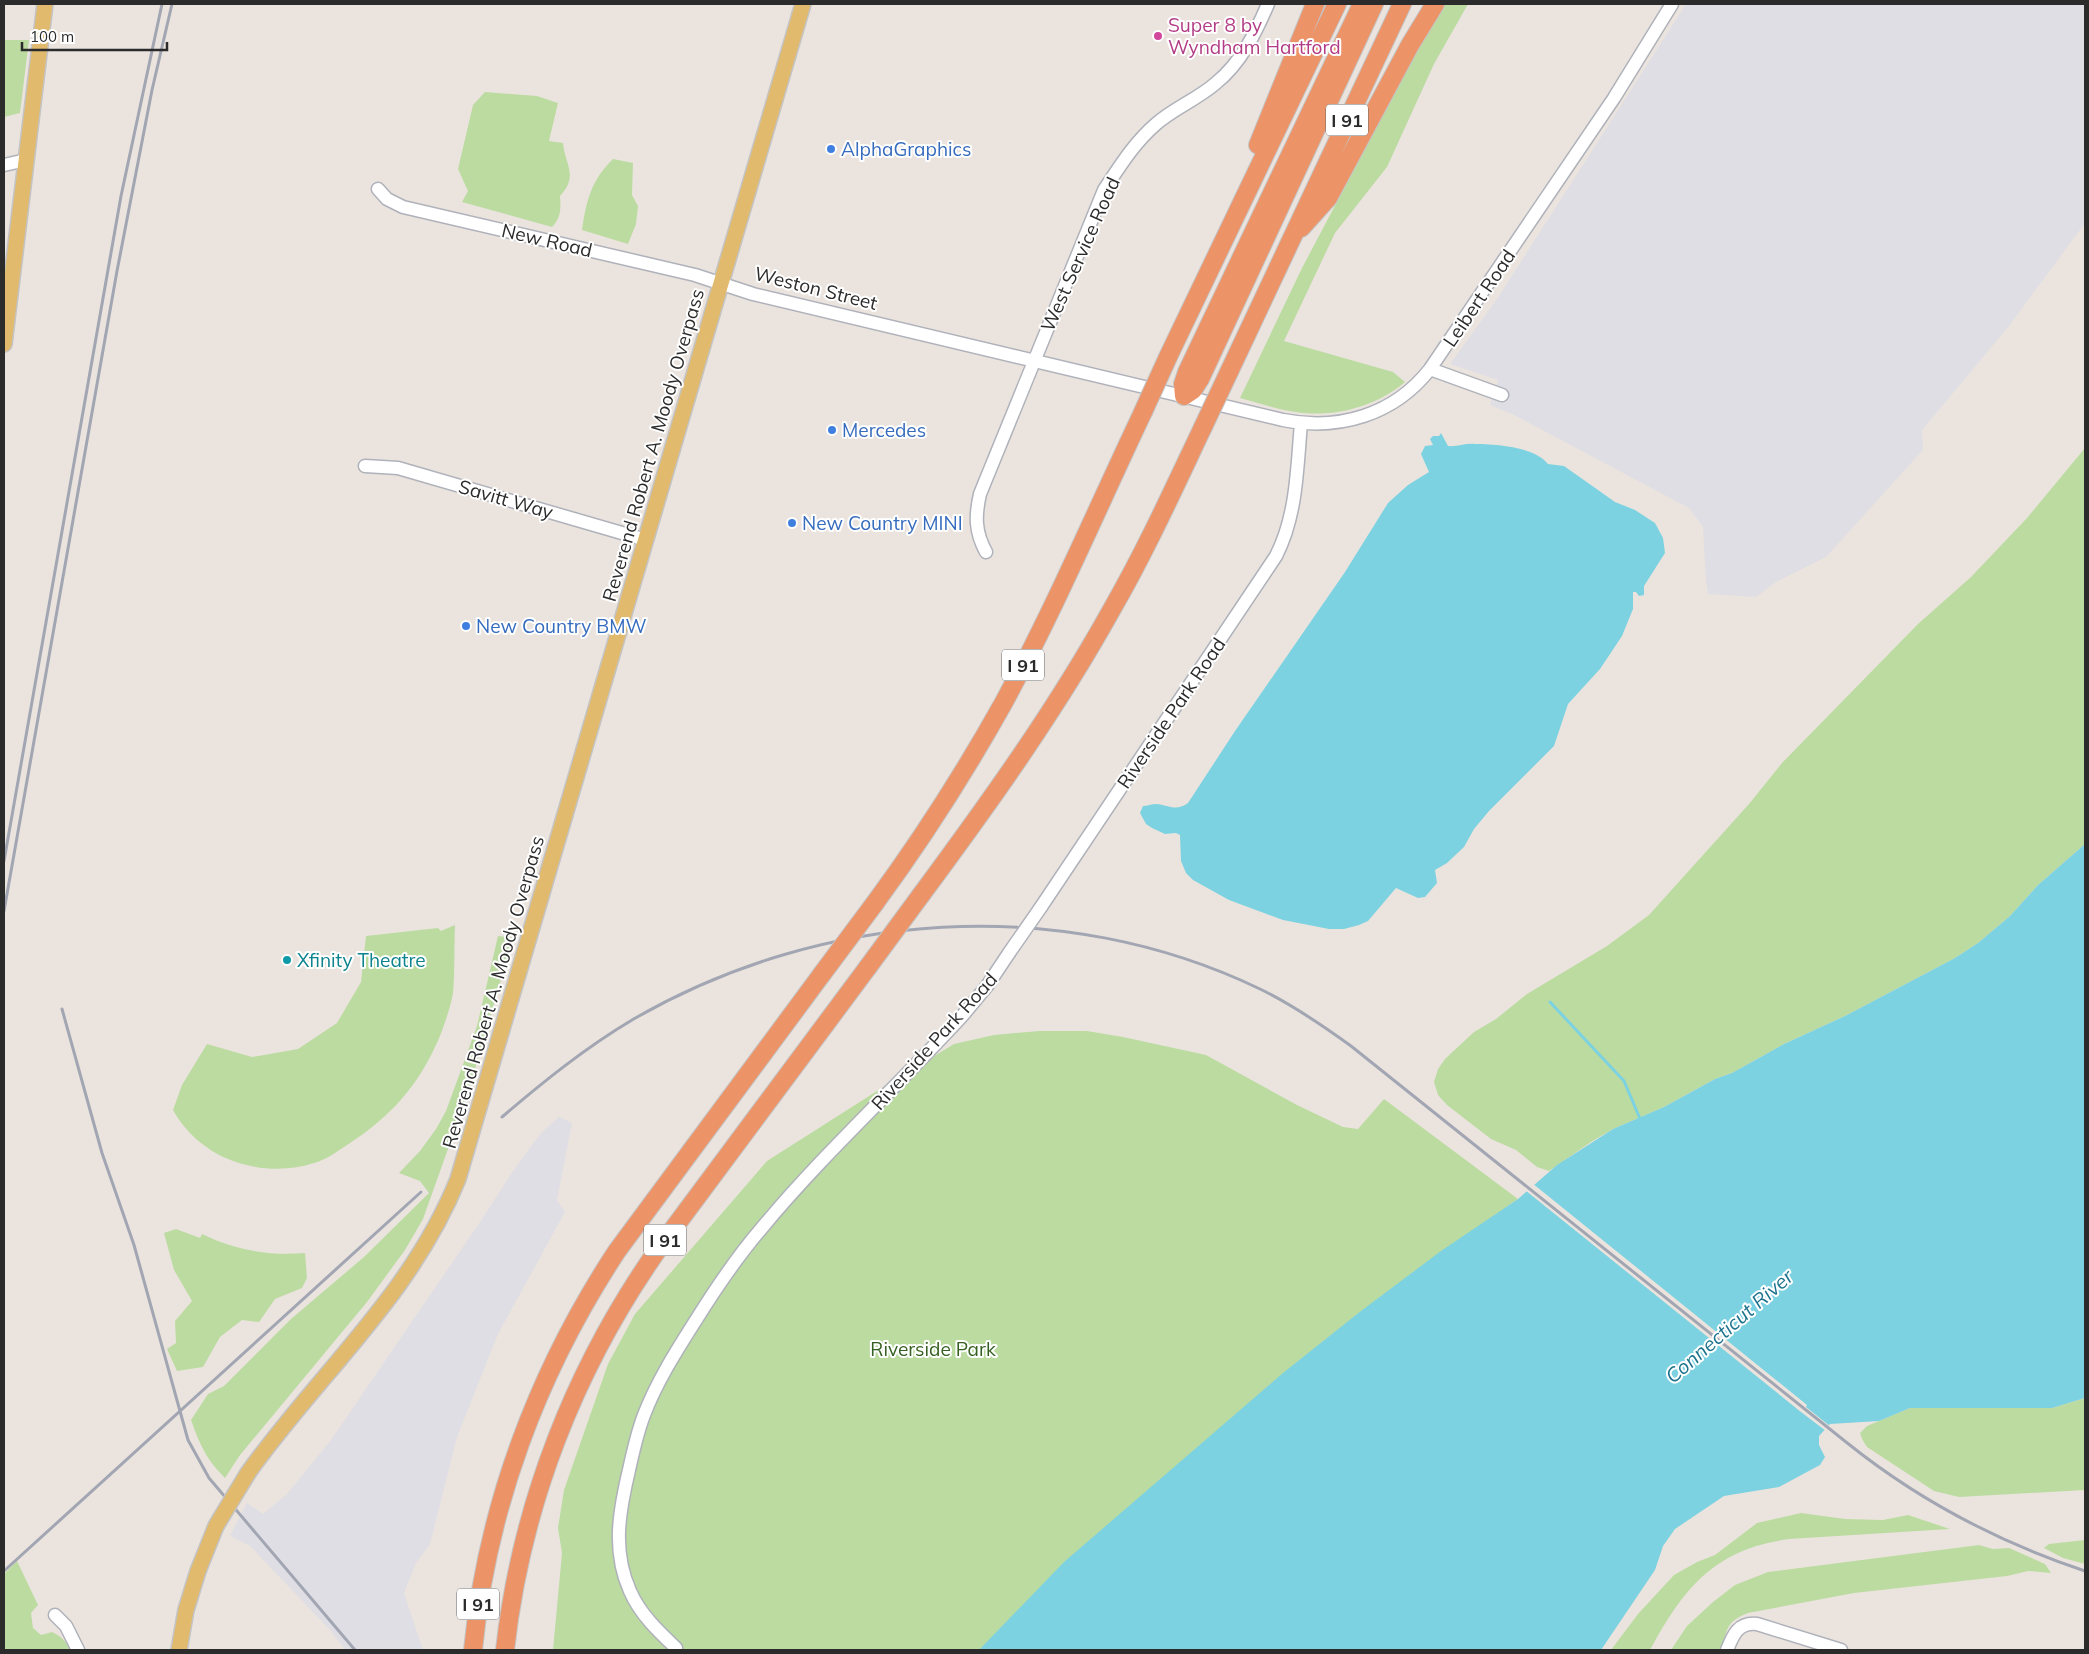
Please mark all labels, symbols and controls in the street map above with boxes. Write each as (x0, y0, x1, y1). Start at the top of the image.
place label: Super 8 by Wyndham Hartford (1168, 13, 1341, 59)
scale bar (22, 20, 168, 52)
text: 100 m (30, 27, 74, 46)
marker: Super 8 by Wyndham Hartford (1152, 30, 1164, 42)
road number: I 91 (1326, 104, 1368, 136)
place label: AlphaGraphics (841, 137, 971, 161)
marker: AlphaGraphics (825, 143, 837, 155)
street label: West Service Road (1035, 173, 1125, 335)
street label: New Road (499, 218, 595, 262)
street label: Leibert Road (1438, 245, 1520, 351)
street label: Weston Street (752, 261, 880, 315)
street label: Reverend Robert A. Moody Overpass (597, 286, 709, 604)
place label: Mercedes (842, 418, 926, 442)
marker: Mercedes (826, 424, 838, 436)
street label: Savitt Way (456, 474, 556, 524)
place label: New Country MINI (802, 511, 963, 535)
marker: New Country MINI (786, 517, 798, 529)
place label: New Country BMW (476, 614, 647, 638)
marker: New Country BMW (460, 620, 472, 632)
street label: Riverside Park Road (1112, 633, 1230, 793)
road number: I 91 (1002, 650, 1044, 680)
street label: Reverend Robert A. Moody Overpass (437, 833, 549, 1151)
place label: Xfinity Theatre (297, 948, 426, 972)
marker: Xfinity Theatre (281, 954, 293, 966)
street label: Riverside Park Road (866, 967, 1002, 1115)
road number: I 91 (644, 1224, 686, 1256)
water label: Connecticut River (1660, 1263, 1799, 1388)
park label: Riverside Park (870, 1337, 996, 1361)
road number: I 91 (457, 1588, 499, 1620)

